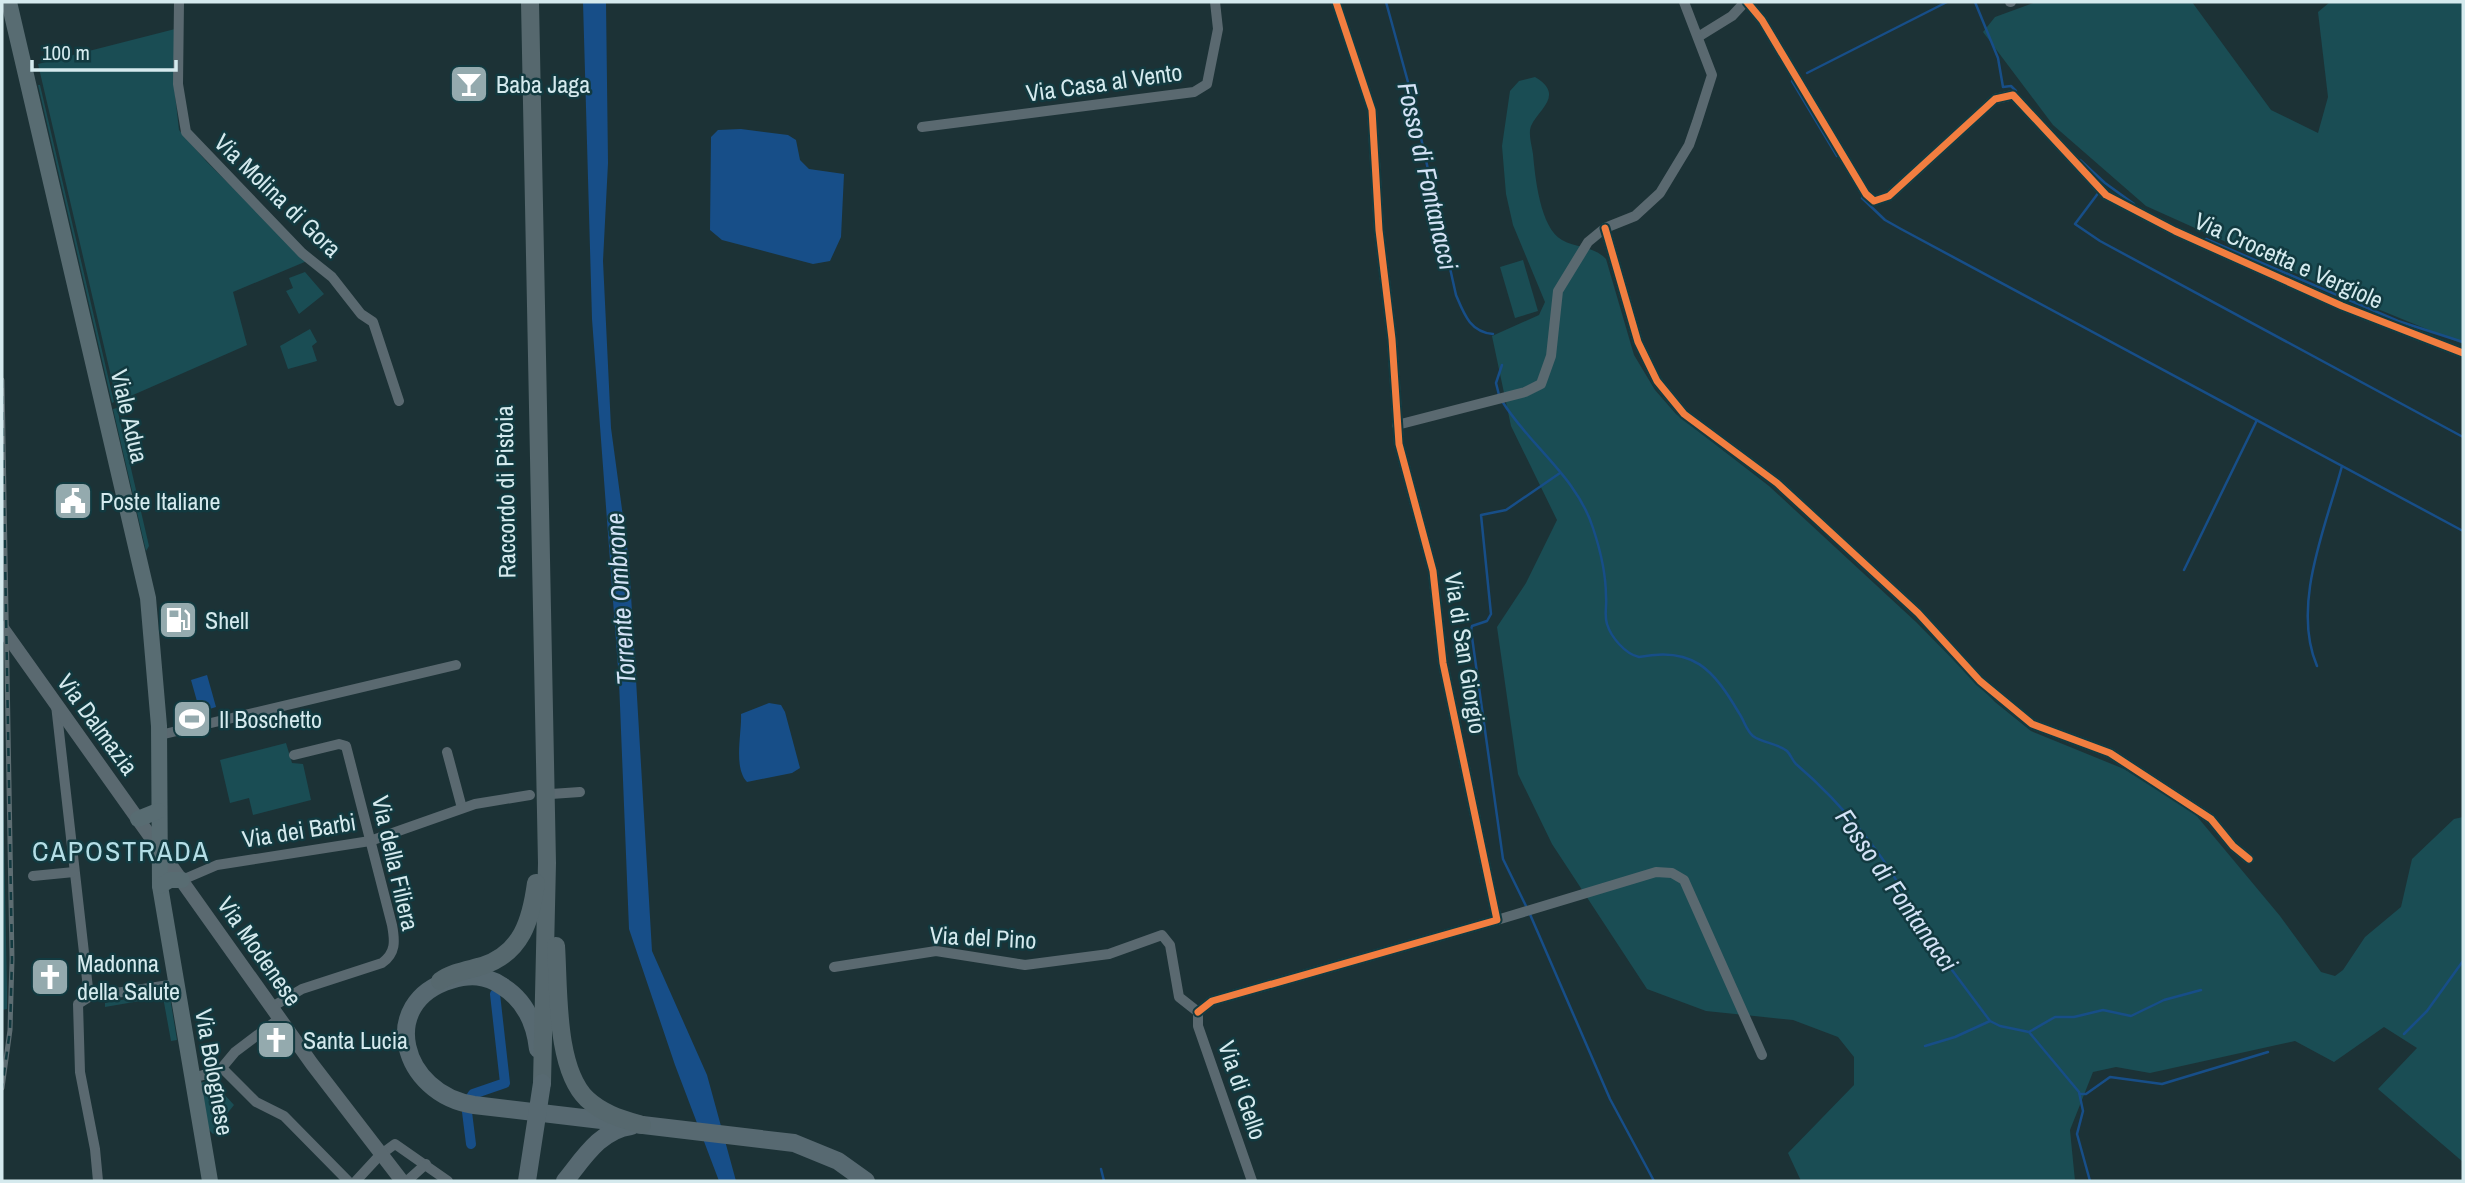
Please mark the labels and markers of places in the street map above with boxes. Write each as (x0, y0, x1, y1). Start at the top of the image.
bar icon: Baba Jaga (448, 63, 490, 105)
place label: Baba Jaga (496, 68, 590, 100)
public building icon: Poste Italiane (52, 480, 94, 522)
place label: Poste Italiane (100, 485, 220, 517)
fuel station icon: Shell (157, 599, 199, 641)
place label: Shell (205, 604, 249, 636)
sports icon: Il Boschetto (171, 698, 213, 740)
place label: Il Boschetto (219, 703, 322, 735)
place label: Madonna della Salute (77, 947, 180, 1007)
church icon: Madonna della Salute (29, 956, 71, 998)
church icon: Santa Lucia (255, 1019, 297, 1061)
place label: Santa Lucia (303, 1024, 408, 1056)

